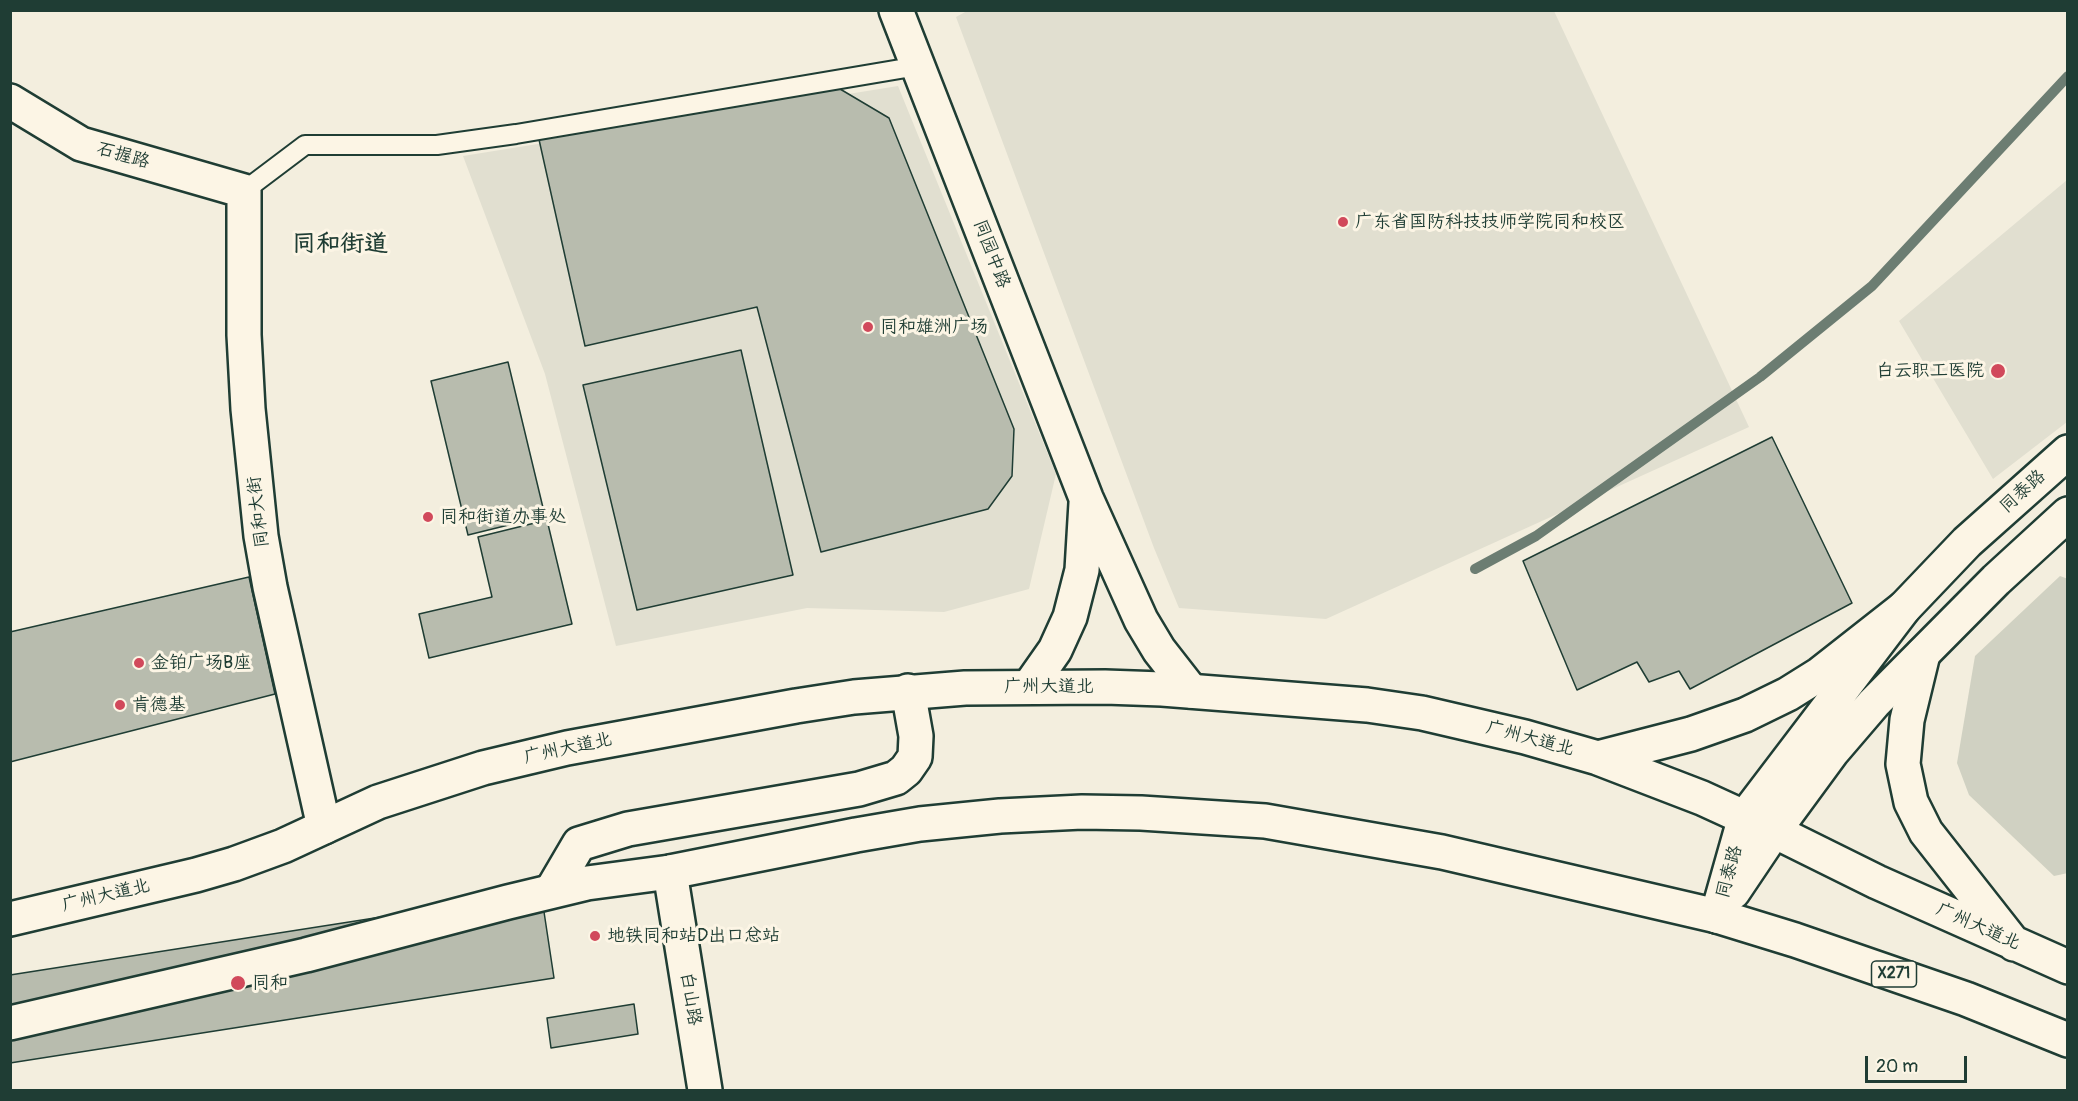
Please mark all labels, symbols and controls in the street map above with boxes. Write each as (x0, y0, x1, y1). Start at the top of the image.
street label: 石握路 (94, 138, 152, 174)
place label: 广东省国防科技技师学院同和校区 (1355, 211, 1625, 233)
marker: 广东省国防科技技师学院同和校区 (1336, 215, 1350, 229)
street label: 同园中路 (968, 217, 1014, 291)
district label: 同和街道 (292, 231, 388, 259)
place label: 同和雄洲广场 (880, 316, 988, 338)
marker: 同和雄洲广场 (861, 320, 875, 334)
place label: 白云职工医院 (1876, 360, 1984, 382)
marker: 白云职工医院 (1989, 362, 2007, 380)
street label: 同泰路 (1996, 466, 2050, 518)
street label: 同和大街 (244, 475, 274, 549)
place label: 同和街道办事处 (440, 506, 566, 528)
marker: 同和街道办事处 (421, 510, 435, 524)
place label: 金铂广场B座 (151, 652, 251, 674)
marker: 金铂广场B座 (132, 656, 146, 670)
street label: 广州大道北 (1004, 676, 1094, 698)
place label: 肯德基 (132, 694, 186, 716)
marker: 肯德基 (113, 698, 127, 712)
street label: 广州大道北 (1484, 717, 1576, 761)
street label: 广州大道北 (522, 729, 614, 769)
street label: 同泰路 (1713, 843, 1747, 901)
street label: 广州大道北 (60, 875, 152, 917)
street label: 广州大道北 (1932, 899, 2024, 955)
place label: 地铁同和站D出口总站 (607, 925, 780, 947)
marker: 地铁同和站D出口总站 (588, 929, 602, 943)
road number: X271 (1872, 961, 1916, 987)
street label: 白山路 (675, 971, 705, 1027)
place label: 同和 (252, 972, 288, 994)
marker: 同和 (229, 974, 247, 992)
scale bar (1868, 1044, 1970, 1082)
text: 20 m (1876, 1055, 1918, 1078)

